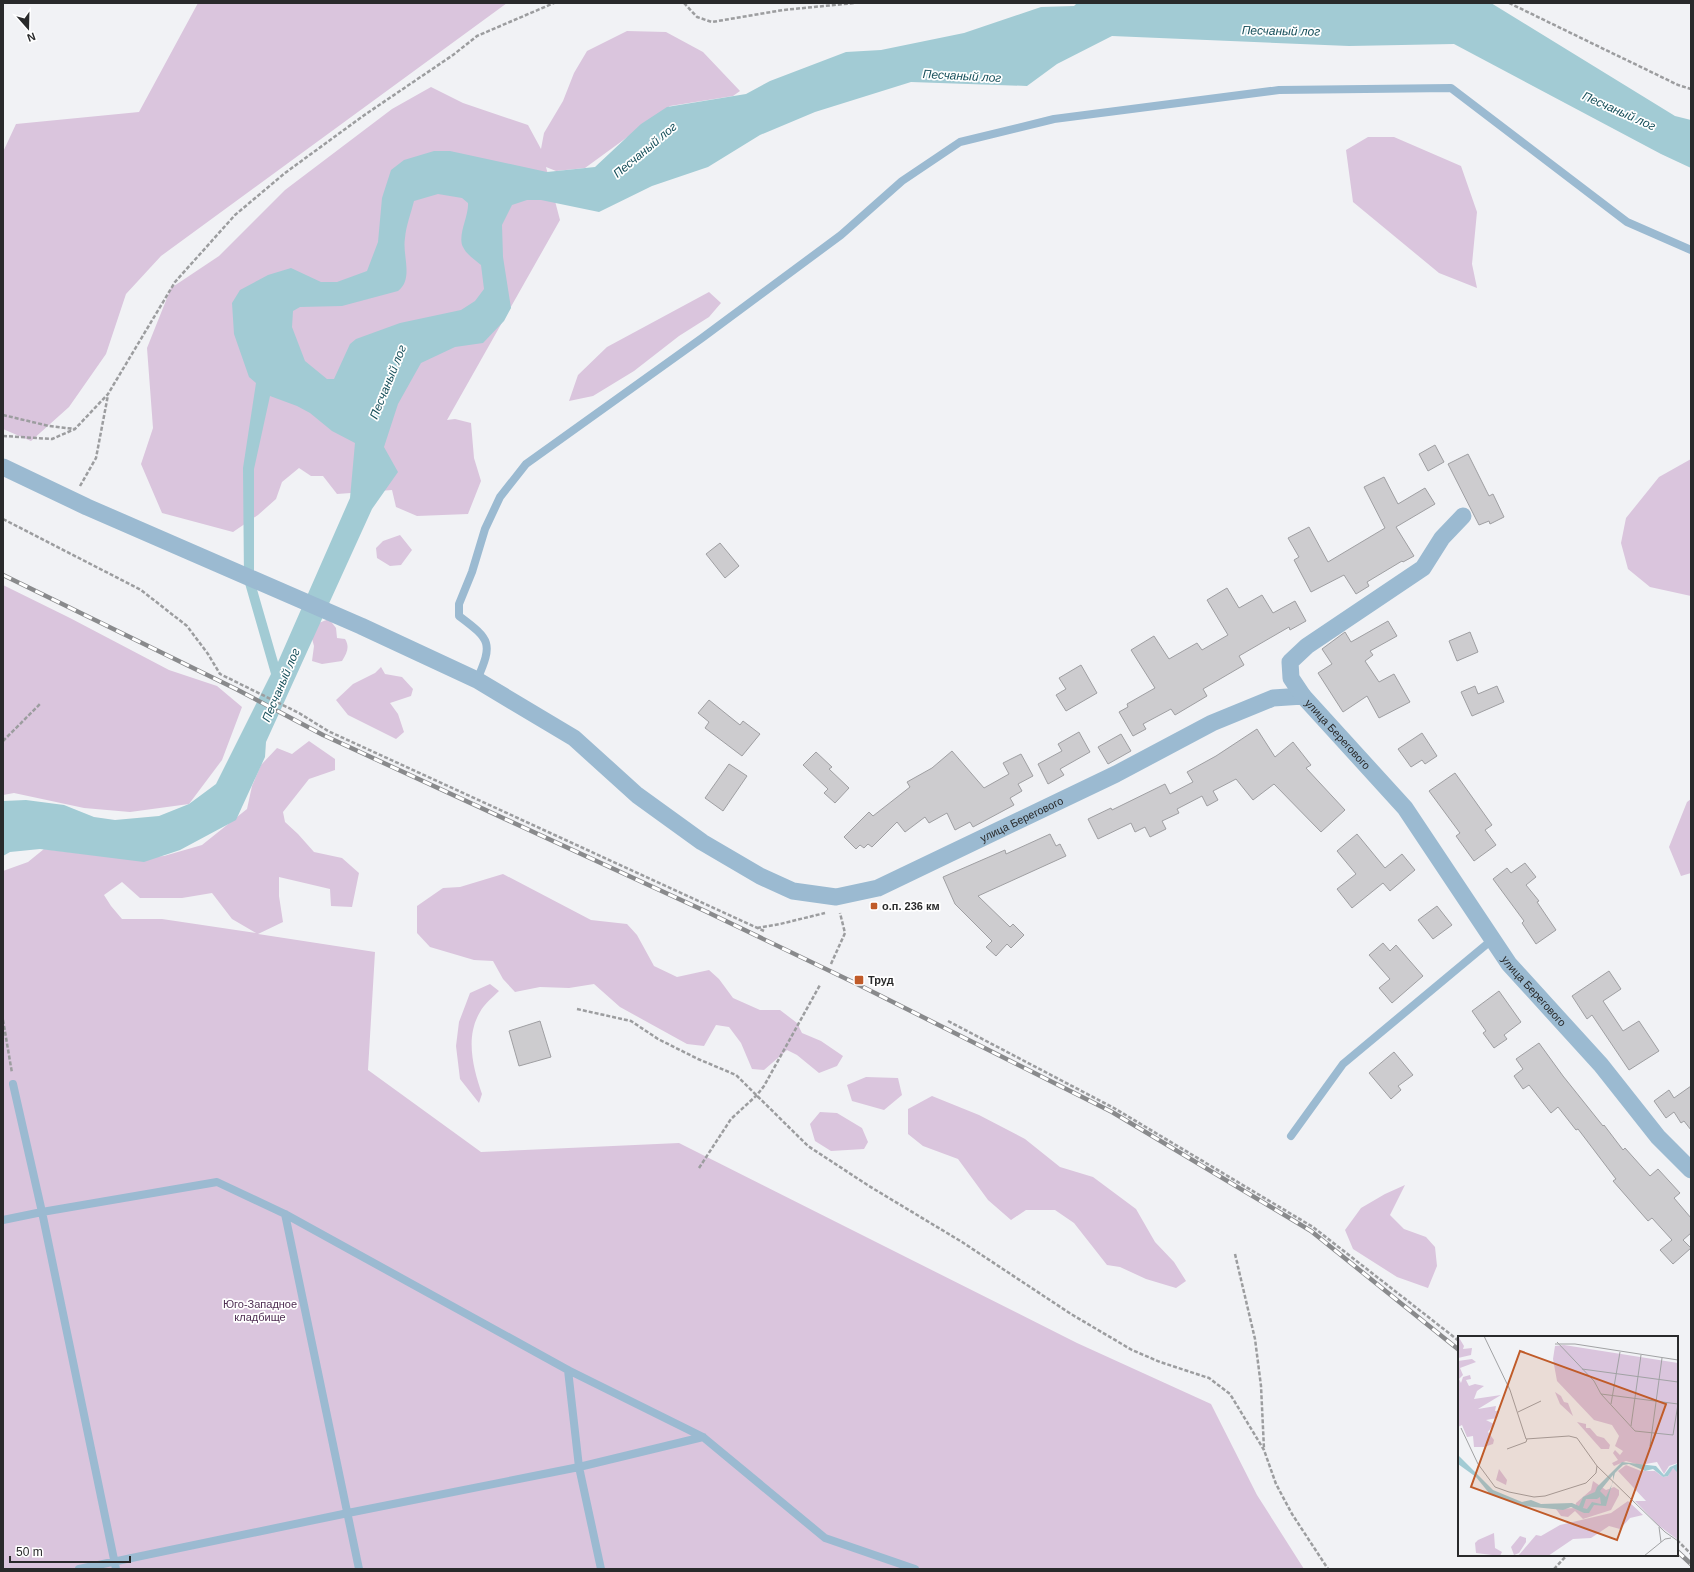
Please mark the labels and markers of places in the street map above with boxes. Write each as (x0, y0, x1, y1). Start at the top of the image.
place label: о.п. 236 км (882, 900, 940, 912)
marker: о.п. 236 км (869, 901, 879, 911)
marker: Труд (853, 974, 865, 986)
place label: Труд (868, 974, 894, 986)

